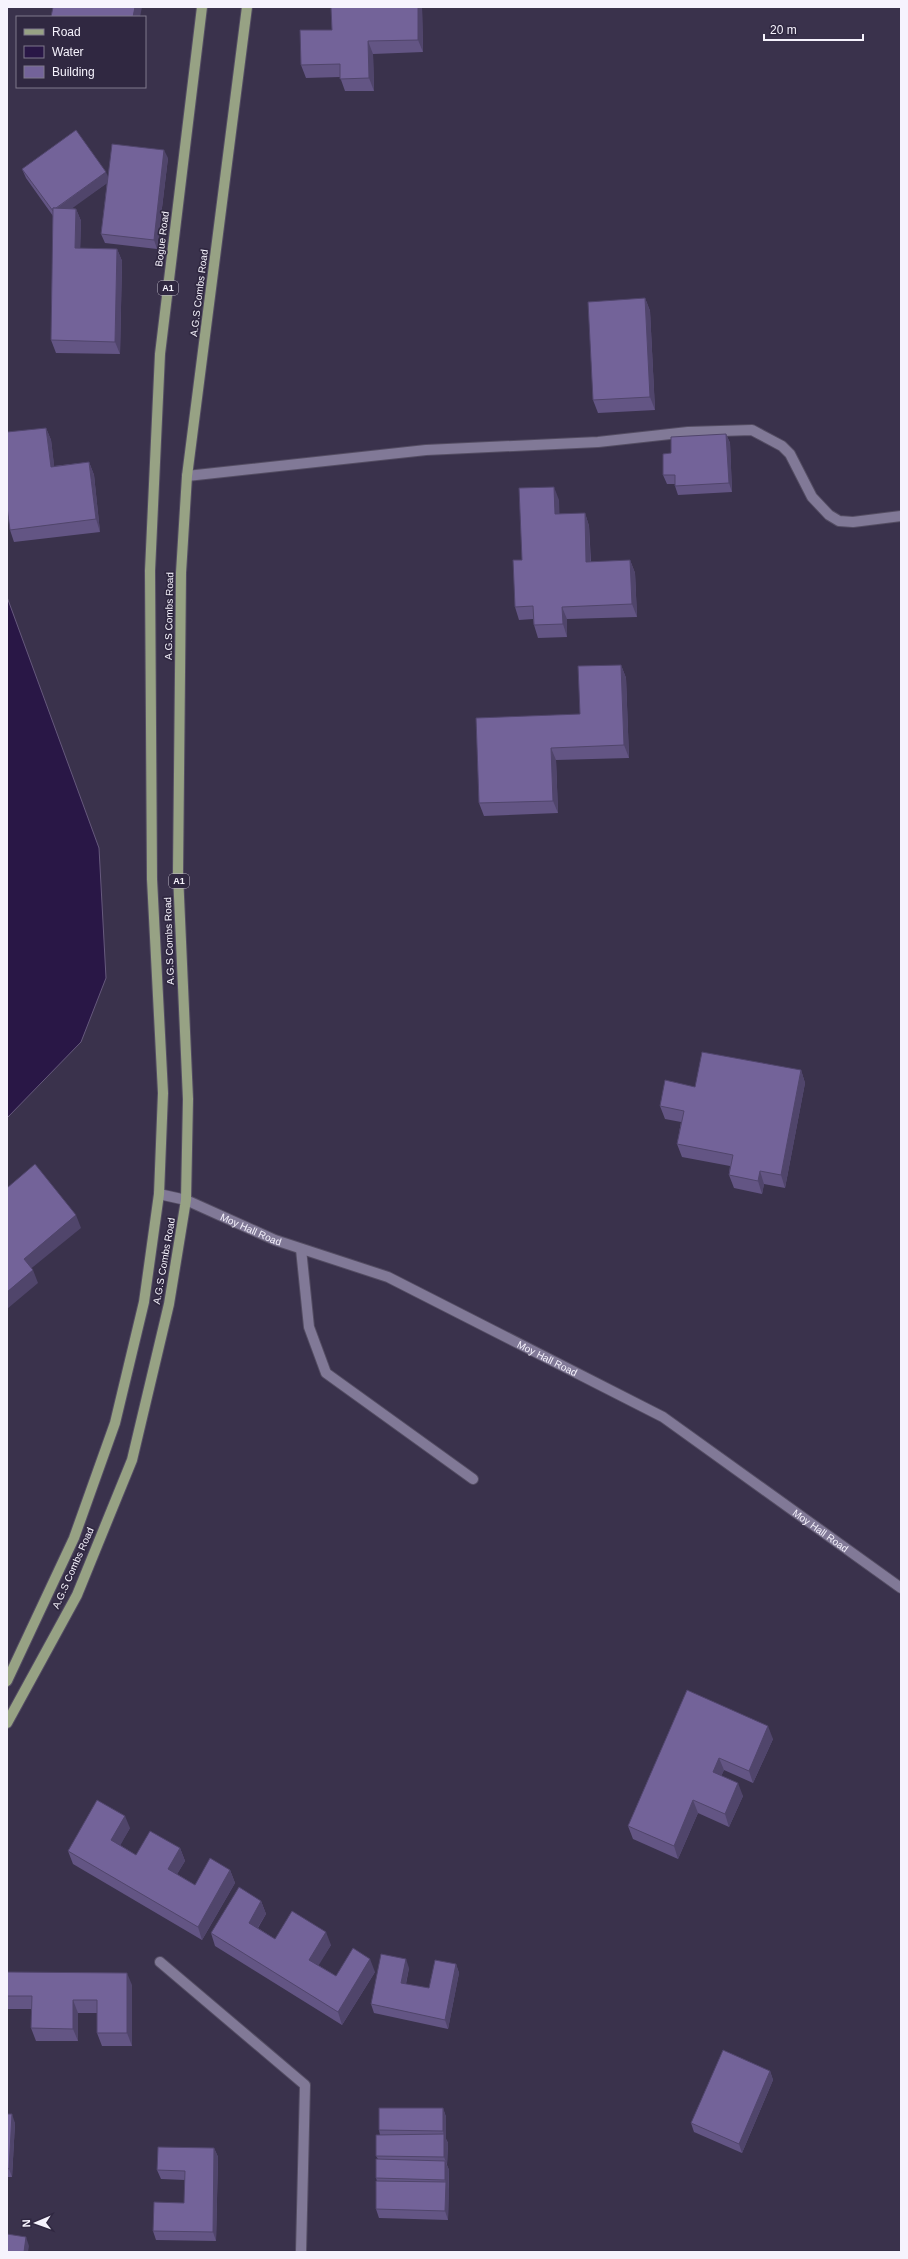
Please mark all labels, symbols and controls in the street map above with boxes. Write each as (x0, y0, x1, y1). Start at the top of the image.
legend (16, 16, 146, 88)
scale bar (764, 16, 863, 42)
text: 20 m (770, 23, 797, 37)
text: Road (52, 25, 81, 39)
text: Water (52, 45, 84, 59)
text: Building (52, 65, 95, 79)
street label: Bogue Road (153, 211, 171, 267)
street label: A.G.S Combs Road (188, 249, 210, 337)
road number: A1 (158, 281, 178, 295)
street label: A.G.S Combs Road (163, 572, 175, 660)
road number: A1 (169, 874, 189, 888)
street label: A.G.S Combs Road (162, 897, 176, 985)
street label: Moy Hall Road (219, 1211, 283, 1247)
street label: A.G.S Combs Road (151, 1217, 177, 1305)
street label: Moy Hall Road (516, 1338, 579, 1378)
street label: Moy Hall Road (791, 1507, 851, 1554)
street label: A.G.S Combs Road (50, 1526, 96, 1610)
north arrow (16, 2203, 56, 2243)
text: N (20, 2219, 32, 2228)

